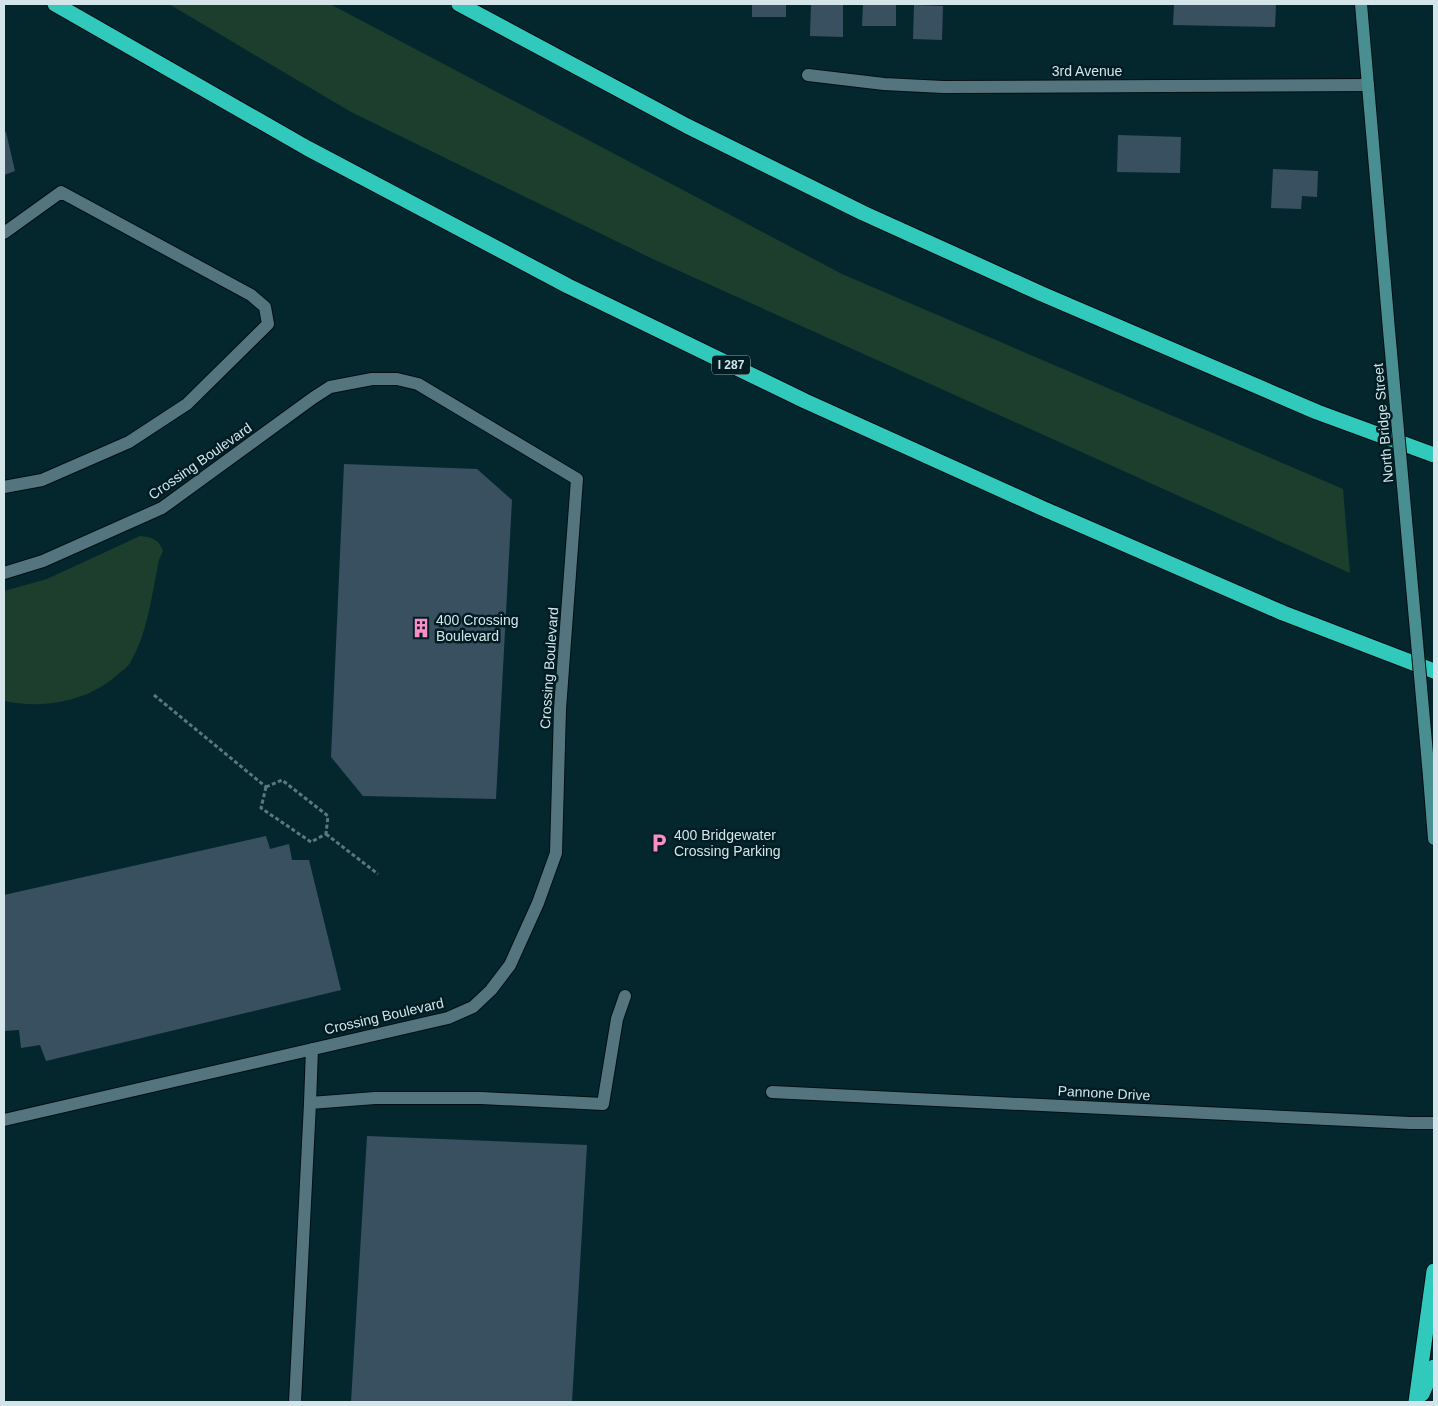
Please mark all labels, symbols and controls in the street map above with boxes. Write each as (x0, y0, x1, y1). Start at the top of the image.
street label: 3rd Avenue (1052, 63, 1122, 79)
road number: I 287 (712, 356, 750, 374)
street label: North Bridge Street (1370, 363, 1396, 483)
street label: Crossing Boulevard (145, 419, 255, 503)
street label: Crossing Boulevard (537, 607, 561, 729)
place label: 400 Crossing Boulevard (436, 612, 519, 644)
building icon: 400 Crossing Boulevard (410, 617, 432, 639)
place label: 400 Bridgewater Crossing Parking (674, 827, 781, 859)
parking icon: 400 Bridgewater Crossing Parking (648, 832, 670, 854)
street label: Crossing Boulevard (323, 994, 445, 1038)
street label: Pannone Drive (1057, 1083, 1151, 1103)

